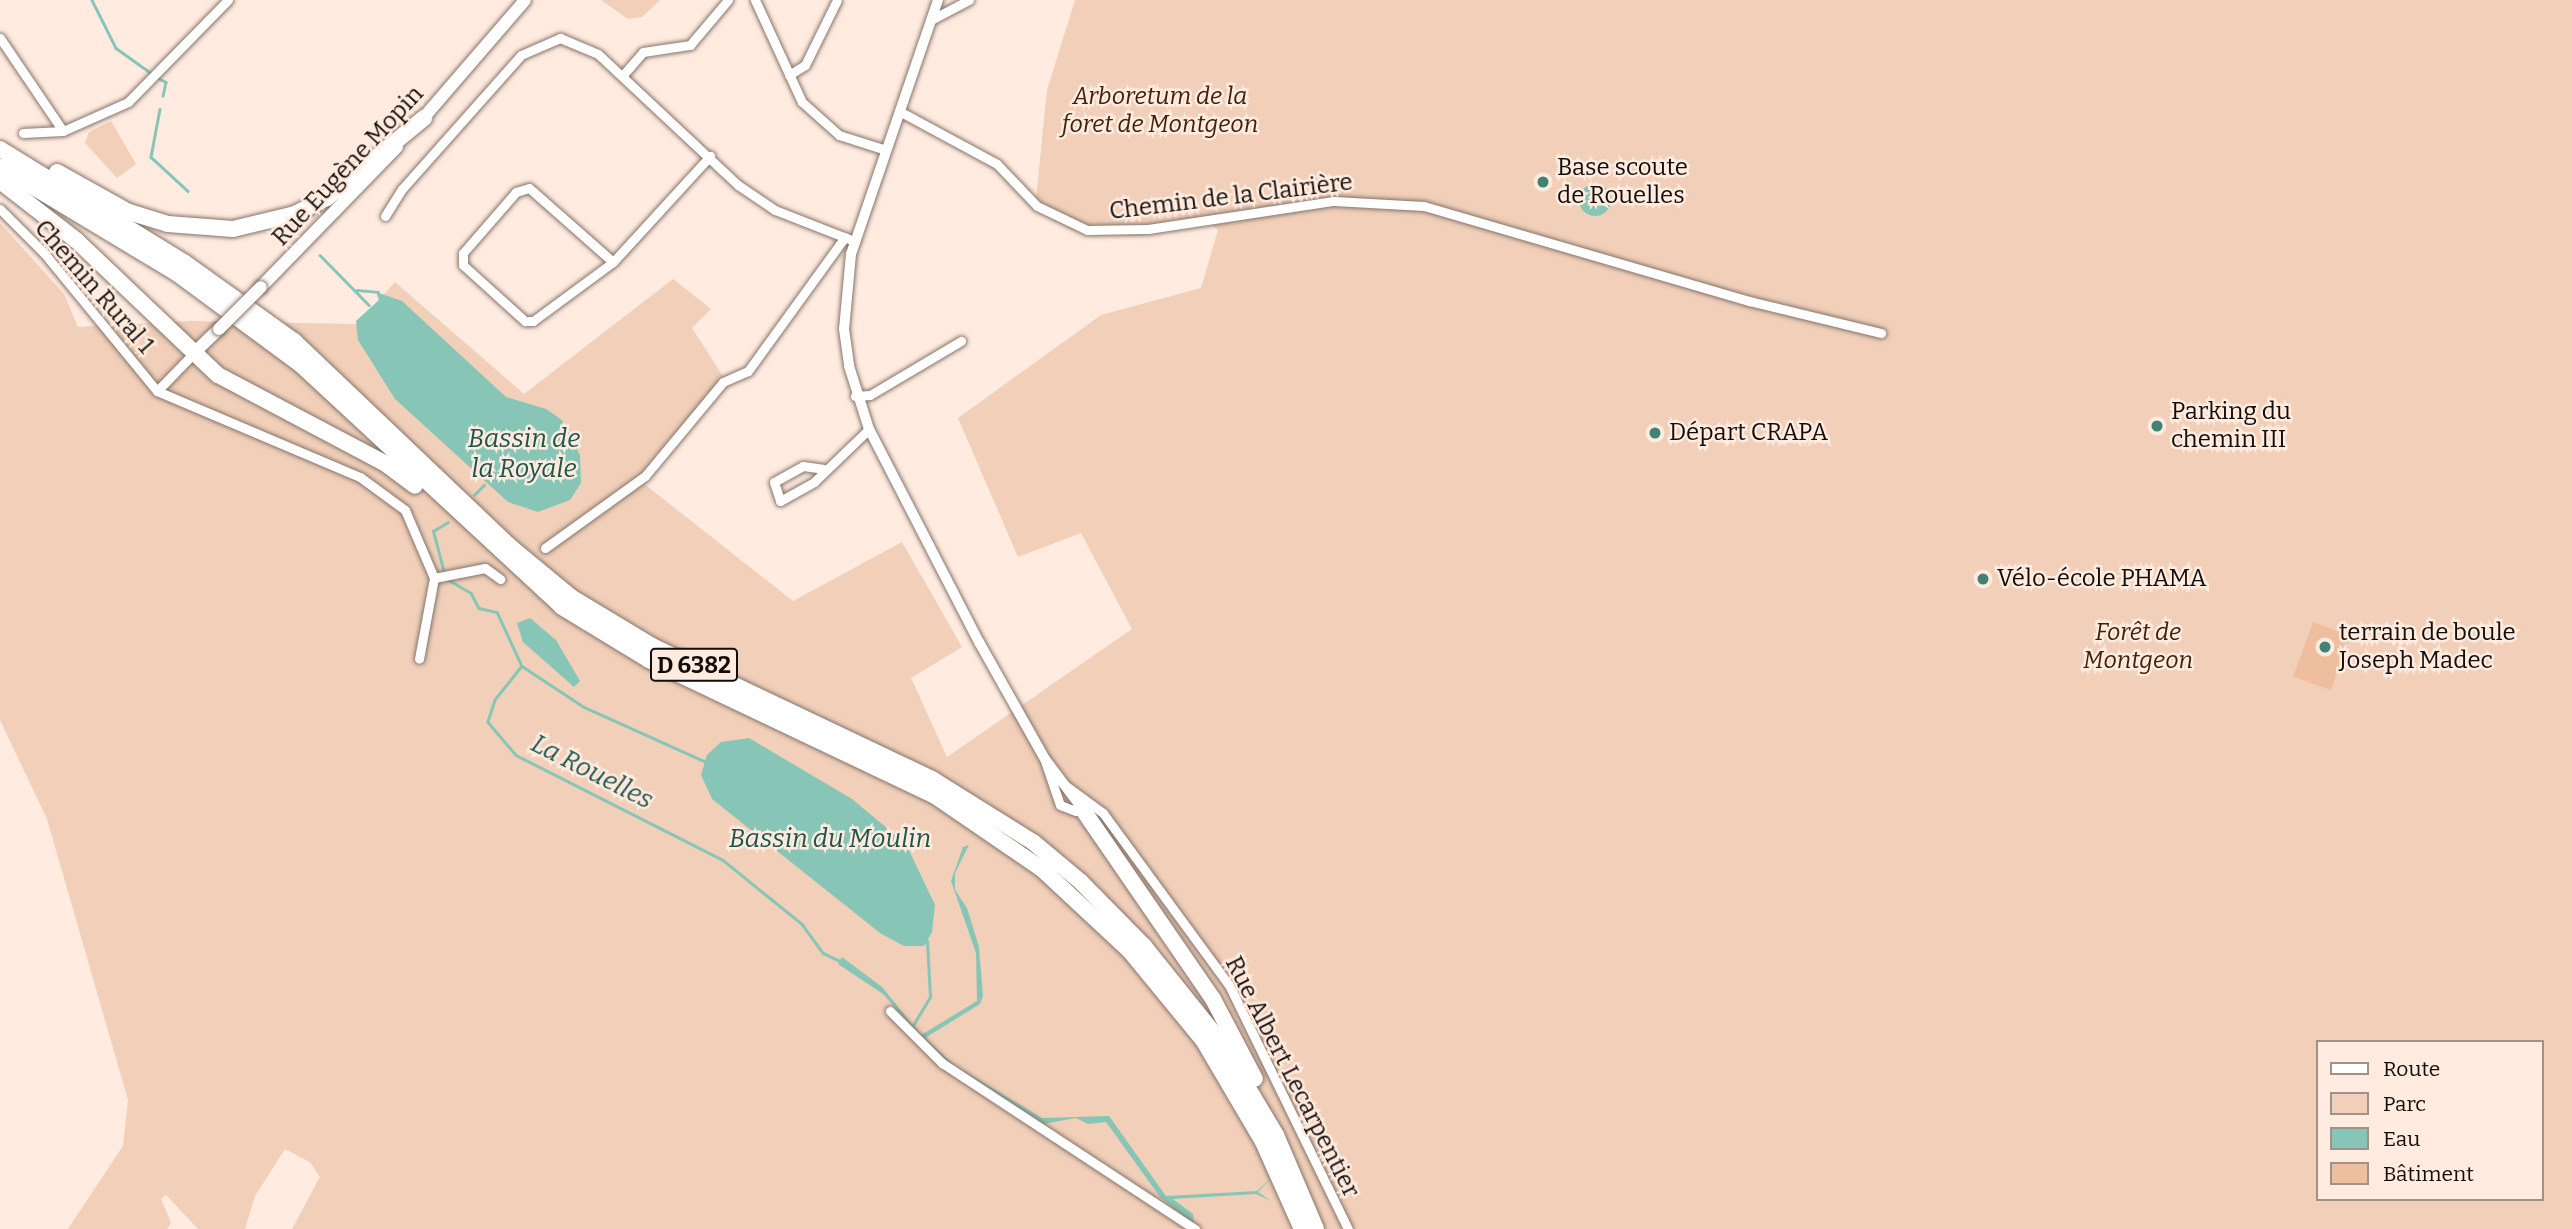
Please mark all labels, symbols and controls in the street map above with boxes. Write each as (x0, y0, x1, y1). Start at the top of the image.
street label: Rue Eugène Mopin (266, 80, 430, 252)
park label: Arboretum de la foret de Montgeon (1062, 83, 1258, 139)
place label: Base scoute de Rouelles (1557, 154, 1688, 210)
street label: Chemin de la Clairière (1108, 168, 1354, 226)
marker: Base scoute de Rouelles (1535, 174, 1551, 190)
street label: Chemin Rural 1 (28, 214, 160, 360)
place label: Parking du chemin III (2171, 398, 2291, 454)
marker: Parking du chemin III (2149, 418, 2165, 434)
place label: Départ CRAPA (1669, 419, 1828, 447)
water label: Bassin de la Royale (468, 423, 580, 485)
marker: Départ CRAPA (1647, 425, 1663, 441)
place label: Vélo-école PHAMA (1997, 565, 2206, 593)
marker: Vélo-école PHAMA (1975, 571, 1991, 587)
park label: Forêt de Montgeon (2083, 619, 2193, 675)
place label: terrain de boule Joseph Madec (2339, 619, 2516, 675)
marker: terrain de boule Joseph Madec (2317, 639, 2333, 655)
road number: D 6382 (648, 646, 740, 684)
water label: La Rouelles (526, 728, 658, 816)
water label: Bassin du Moulin (729, 823, 931, 855)
street label: Rue Albert Lecarpentier (1219, 952, 1365, 1202)
legend (2316, 1040, 2544, 1201)
text: Route (2383, 1056, 2440, 1082)
text: Parc (2383, 1091, 2426, 1117)
text: Eau (2383, 1126, 2420, 1152)
text: Bâtiment (2383, 1161, 2474, 1187)

